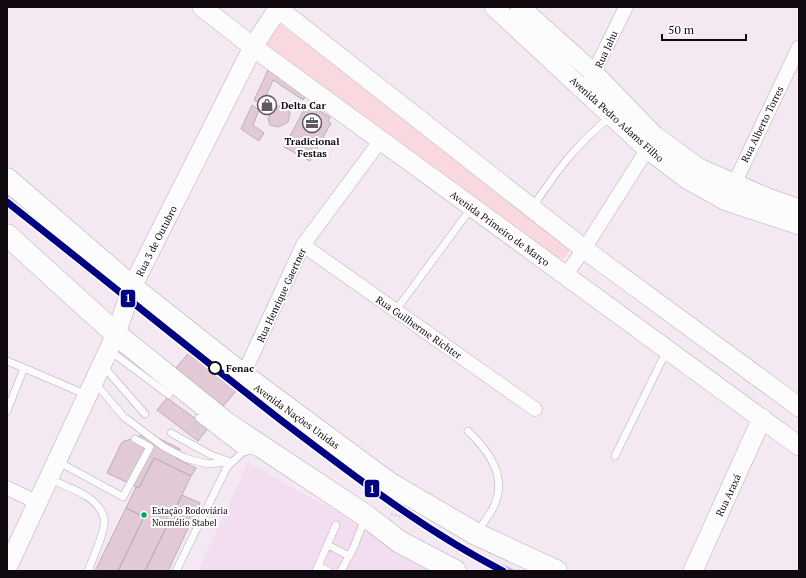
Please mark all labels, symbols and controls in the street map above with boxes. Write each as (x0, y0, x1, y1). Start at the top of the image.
scale bar (662, 16, 746, 42)
text: 50 m (668, 22, 695, 37)
street label: Rua Jahu (592, 28, 621, 70)
street label: Avenida Pedro Adams Filho (567, 74, 667, 165)
street label: Rua Alberto Torres (738, 84, 787, 165)
shop icon: Delta Car (256, 94, 278, 116)
place label: Delta Car (281, 99, 326, 112)
office icon: Tradicional Festas (301, 112, 323, 134)
place label: Tradicional Festas (285, 135, 340, 160)
street label: Avenida Primeiro de Março (447, 188, 552, 269)
street label: Rua 3 de Outubro (133, 203, 180, 279)
street label: Rua Henrique Gaertner (254, 246, 309, 344)
line badge: 1 (120, 289, 136, 308)
text: 1 (125, 291, 131, 305)
street label: Rua Guilherme Richter (373, 293, 464, 362)
marker: Fenac (208, 361, 222, 375)
place label: Fenac (226, 362, 254, 375)
street label: Avenida Nações Unidas (251, 381, 342, 452)
street label: Rua Araxá (713, 472, 744, 519)
line badge: 1 (364, 479, 380, 498)
text: 1 (369, 482, 375, 496)
place label: Estação Rodoviária Normélio Stabel (152, 505, 228, 529)
marker: Estação Rodoviária Normélio Stabel (139, 510, 149, 520)

